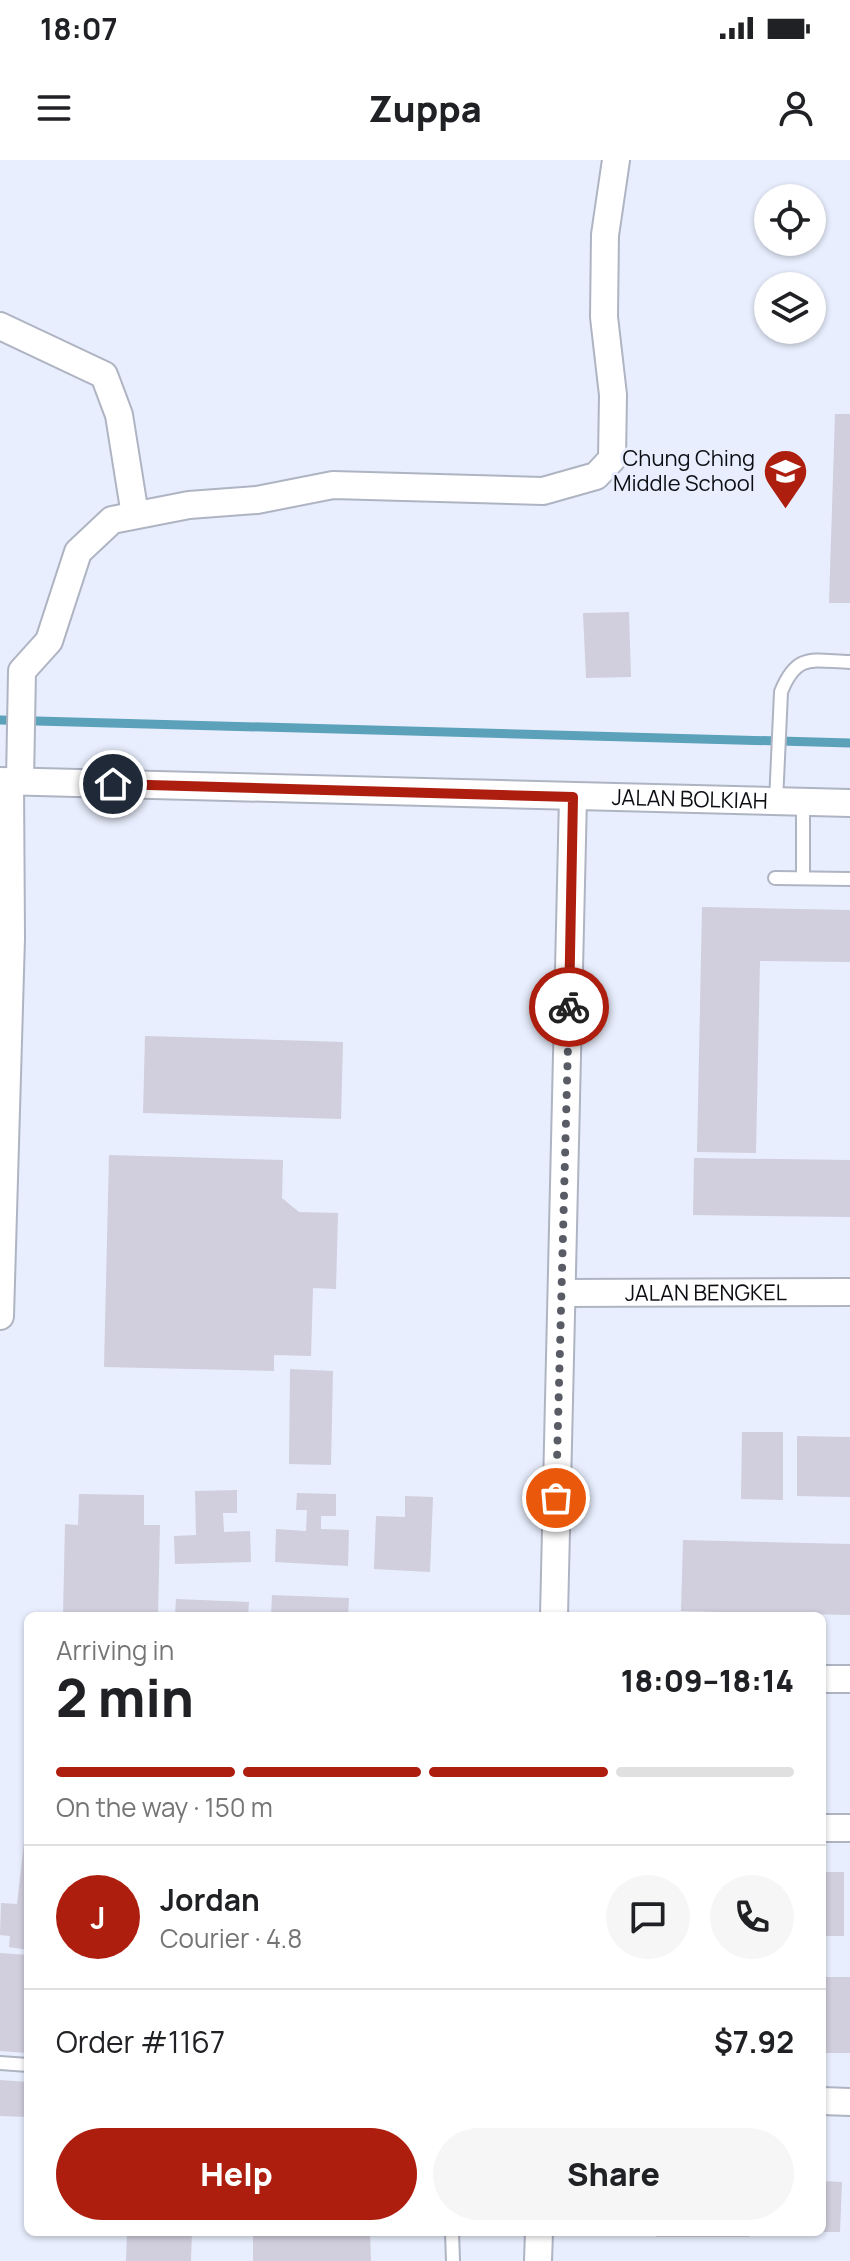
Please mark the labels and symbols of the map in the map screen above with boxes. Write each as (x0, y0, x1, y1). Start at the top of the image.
place label: Chung Ching Middle School (613, 443, 755, 498)
school or university icon: Chung Ching Middle School (762, 447, 810, 510)
pin (79, 750, 147, 818)
street label: JALAN BOLKIAH (611, 782, 768, 816)
courier (529, 967, 609, 1047)
street label: JALAN BENGKEL (625, 1277, 787, 1308)
pin (522, 1464, 590, 1532)

